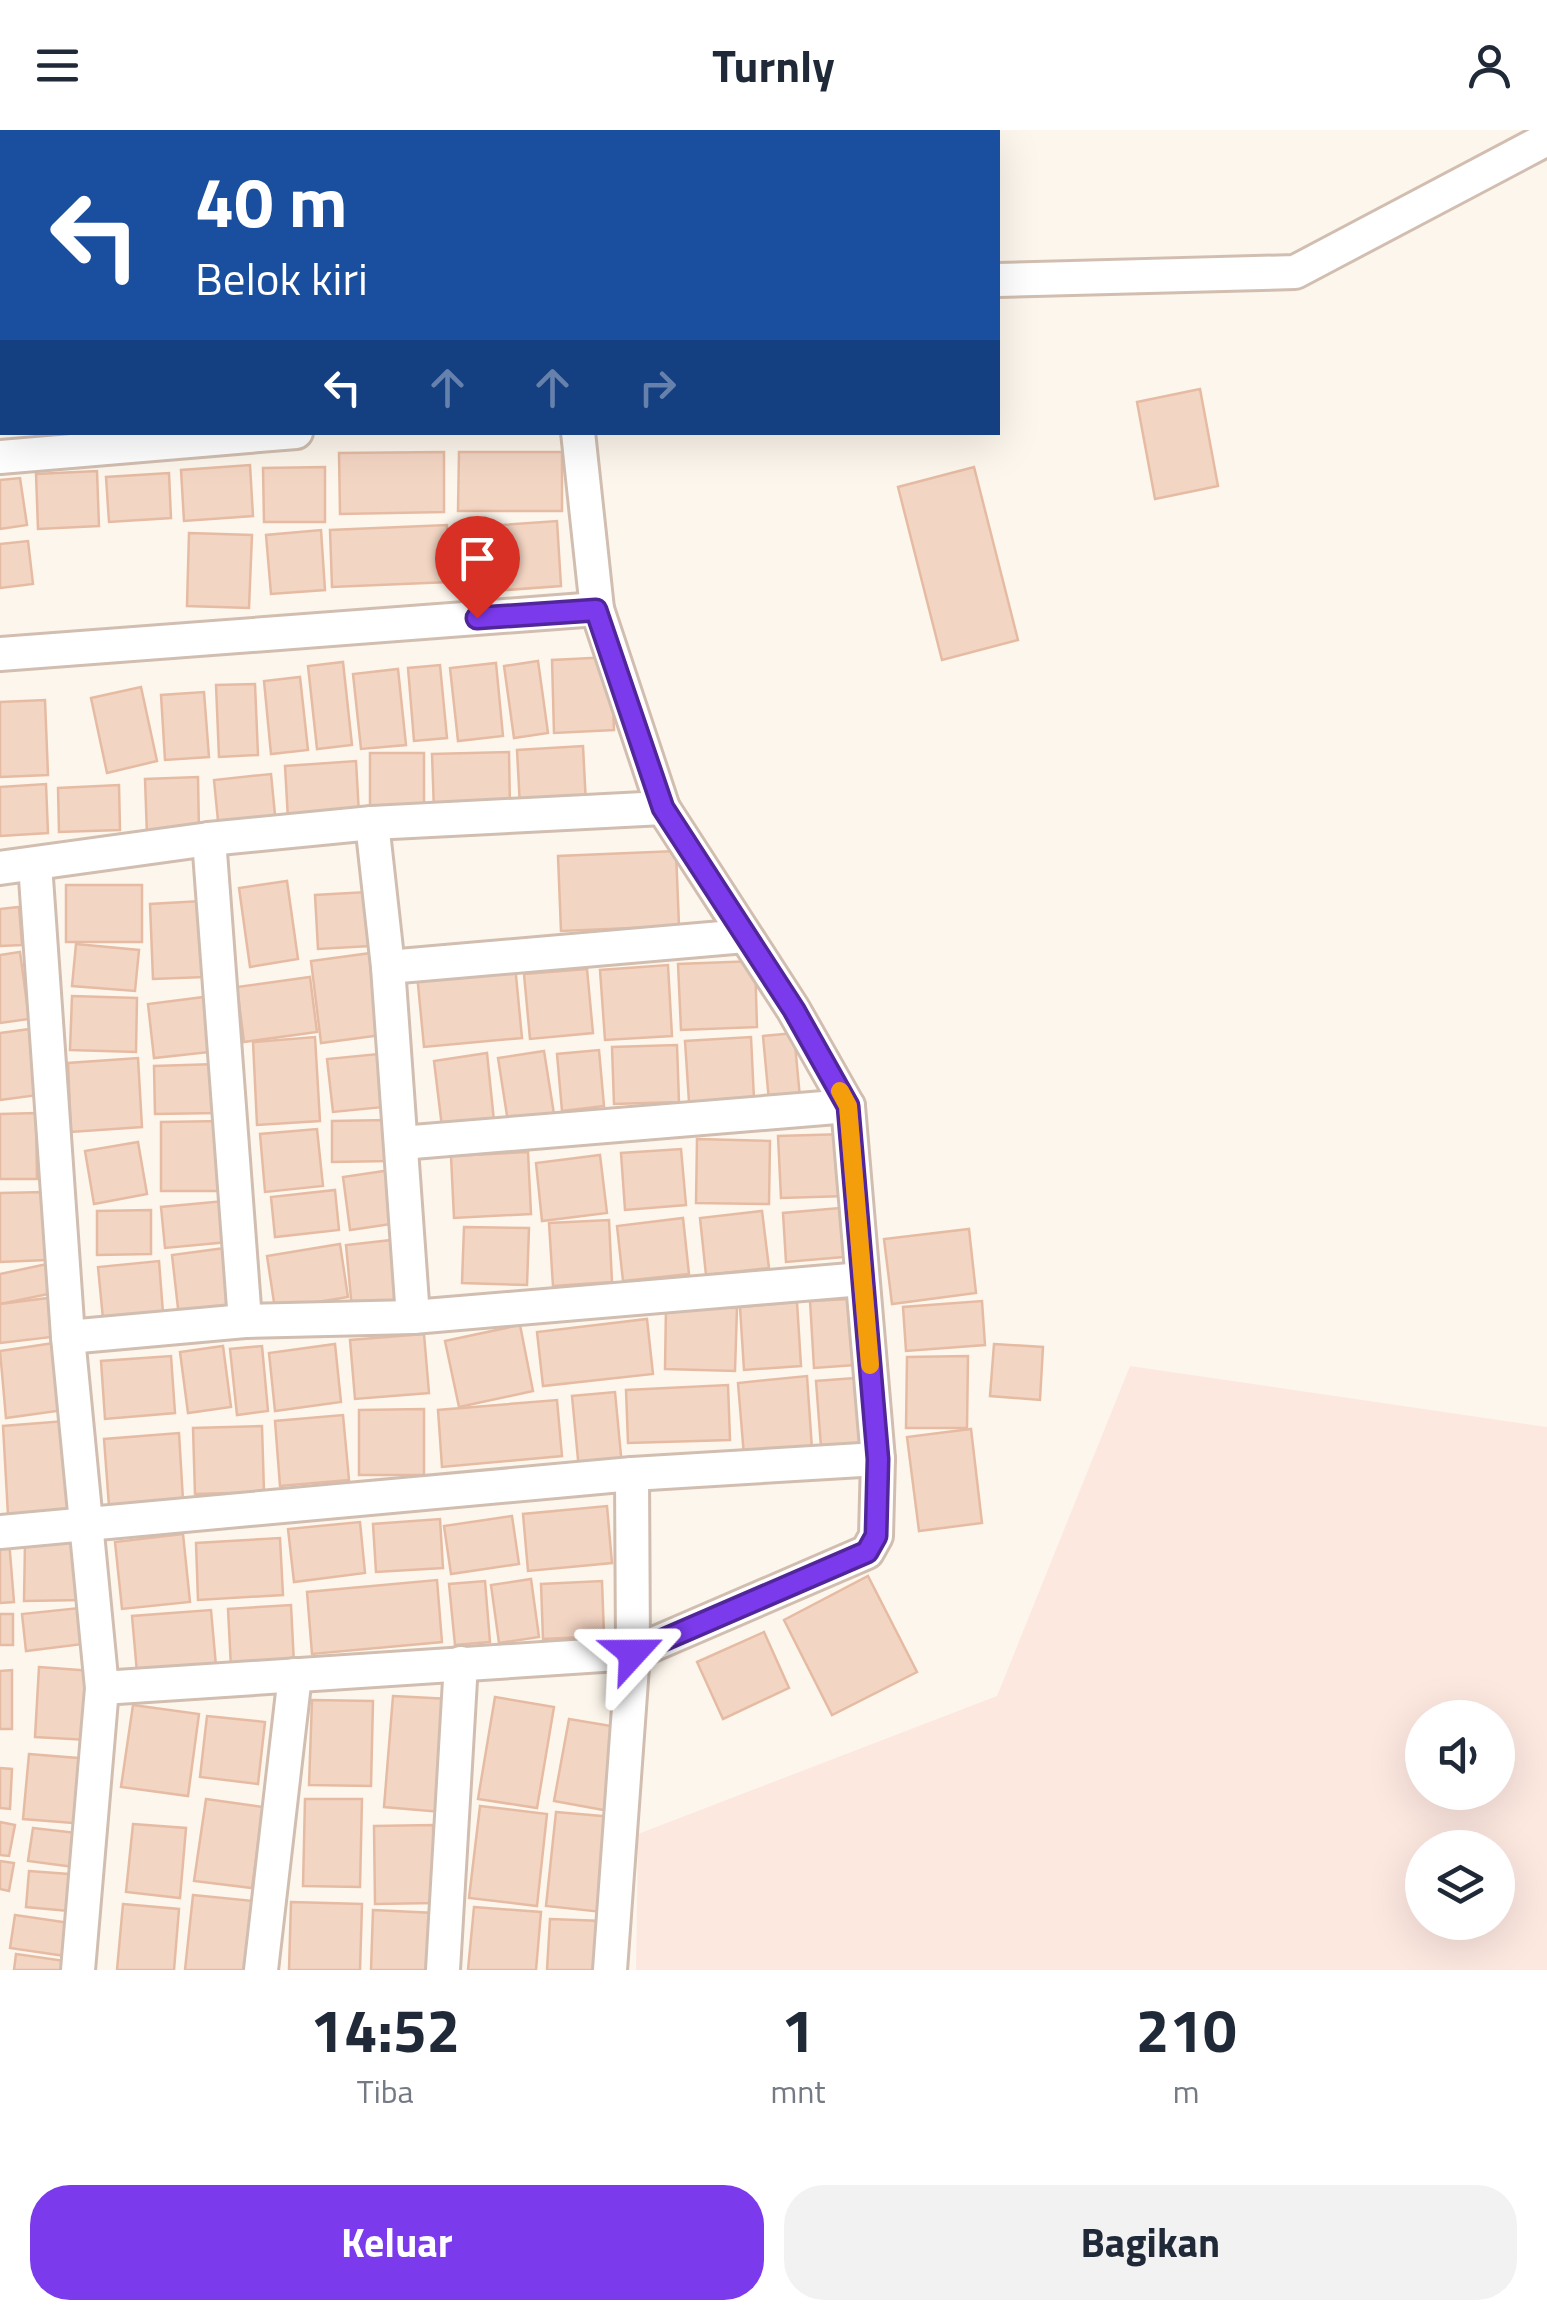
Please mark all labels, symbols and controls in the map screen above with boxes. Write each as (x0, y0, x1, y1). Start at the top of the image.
text: Turnly (712, 31, 835, 99)
icon: menu (30, 38, 85, 93)
icon: person (1462, 38, 1517, 93)
text: 40 m (195, 148, 348, 254)
icon: left (30, 170, 160, 300)
text: Belok kiri (195, 244, 368, 312)
icon: left (315, 360, 370, 415)
icon: ahead (420, 360, 475, 415)
icon: ahead (525, 360, 580, 415)
icon: right (630, 360, 685, 415)
pin (435, 516, 520, 619)
icon: arrive (450, 531, 505, 586)
position arrow (581, 1601, 685, 1705)
map controls (1405, 1700, 1515, 1940)
button: sound (1405, 1700, 1515, 1810)
button: layers (1405, 1830, 1515, 1940)
text: 14:52 (310, 1984, 460, 2075)
text: 1 (781, 1984, 815, 2075)
text: 210 (1136, 1984, 1237, 2075)
text: Tiba (357, 2067, 414, 2115)
text: mnt (770, 2067, 826, 2115)
text: m (1173, 2067, 1200, 2115)
button: Keluar (30, 2185, 764, 2300)
button: Bagikan (784, 2185, 1517, 2300)

